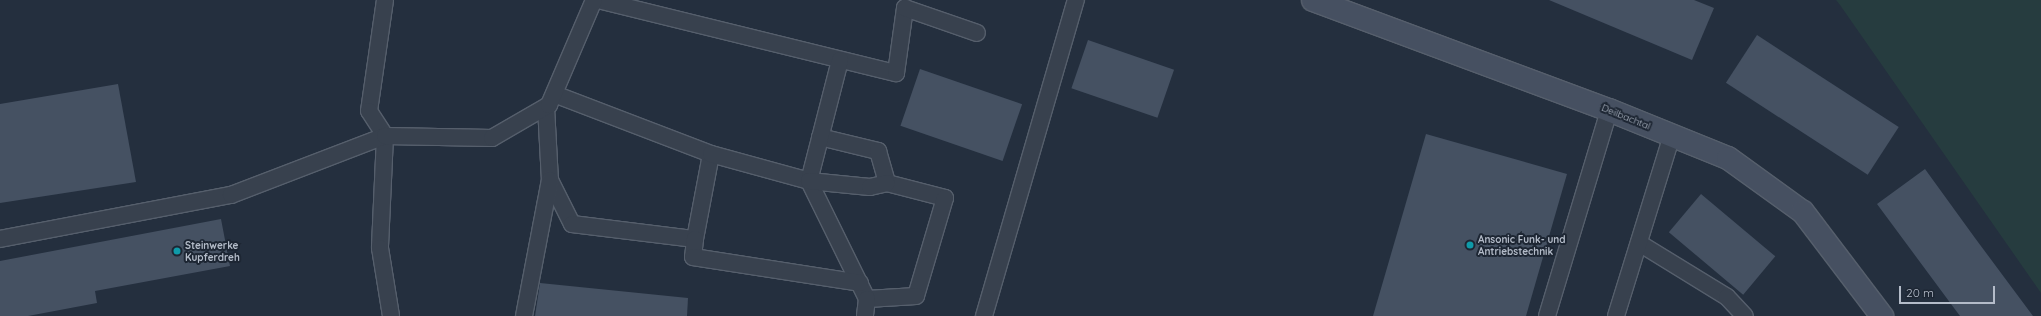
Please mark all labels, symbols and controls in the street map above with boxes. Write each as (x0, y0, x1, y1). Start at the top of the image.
street label: Deilbachtal (1600, 102, 1652, 132)
place label: Ansonic Funk- und Antriebstechnik (1478, 233, 1566, 256)
place label: Steinwerke Kupferdreh (185, 239, 240, 262)
marker: Ansonic Funk- und Antriebstechnik (1465, 240, 1475, 250)
marker: Steinwerke Kupferdreh (172, 246, 182, 256)
scale bar (1901, 278, 1997, 304)
text: 20 m (1906, 285, 1934, 300)

